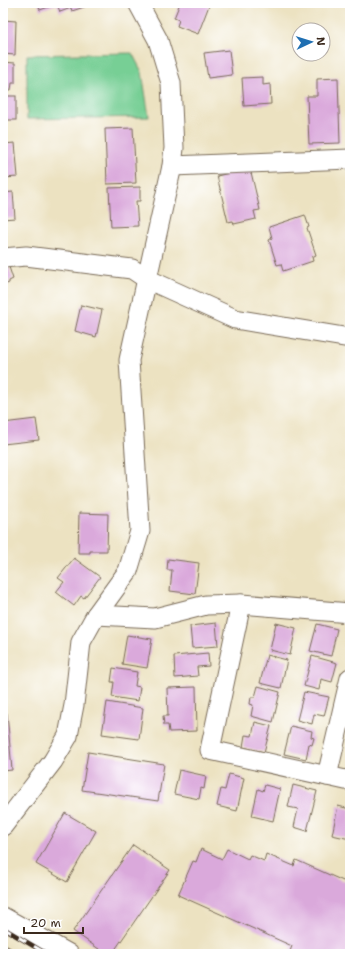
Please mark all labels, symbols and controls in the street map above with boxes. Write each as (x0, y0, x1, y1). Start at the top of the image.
north arrow (291, 22, 331, 62)
text: N (313, 36, 328, 46)
scale bar (24, 909, 83, 935)
text: 20 m (30, 915, 61, 931)

